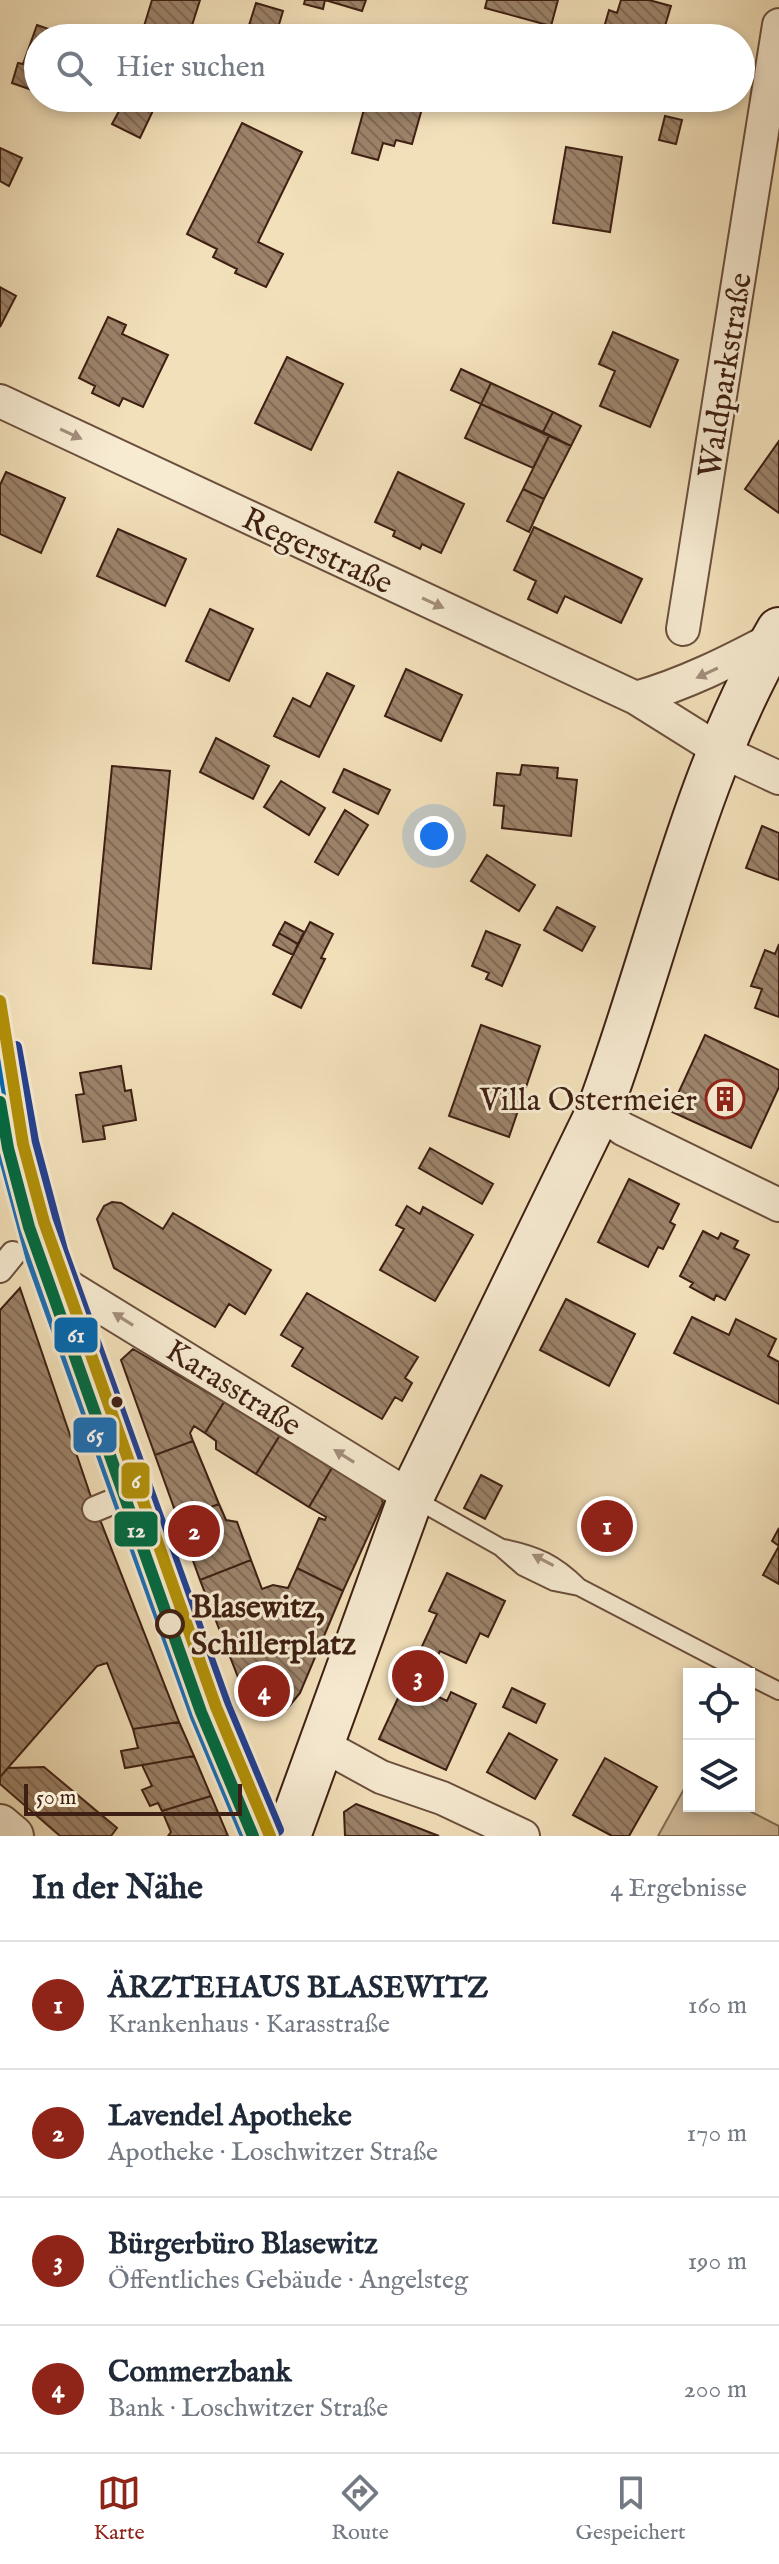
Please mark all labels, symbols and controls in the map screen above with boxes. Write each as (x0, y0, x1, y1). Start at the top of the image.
search box (24, 24, 755, 112)
icon: search (52, 46, 96, 90)
text: Hier suchen (116, 49, 266, 87)
street label: Waldparkstraße (690, 270, 763, 481)
one-way arrow (59, 427, 82, 441)
street label: Regerstraße (235, 500, 399, 605)
one-way arrow (421, 597, 445, 610)
one-way arrow (695, 666, 719, 680)
your location (414, 816, 454, 856)
building icon: Villa Ostermeier (704, 1078, 746, 1120)
place label: Villa Ostermeier (479, 1081, 697, 1122)
one-way arrow (112, 1312, 134, 1326)
line badge: 61 (53, 1316, 99, 1354)
text: 61 (67, 1322, 85, 1350)
street label: Karasstraße (157, 1331, 308, 1447)
unlabelled marker (109, 1394, 125, 1410)
line badge: 65 (72, 1416, 118, 1454)
text: 65 (86, 1422, 104, 1450)
one-way arrow (333, 1449, 355, 1463)
line badge: 6 (120, 1461, 151, 1500)
text: 6 (131, 1468, 142, 1496)
pin: 1 (581, 1496, 633, 1556)
pin: 2 (168, 1501, 220, 1561)
line badge: 12 (113, 1510, 159, 1548)
text: 12 (127, 1517, 145, 1545)
one-way arrow (532, 1553, 555, 1566)
place label: Blasewitz, Schillerplatz (191, 1588, 356, 1666)
marker: Blasewitz, Schillerplatz (156, 1610, 184, 1638)
pin: 3 (392, 1646, 444, 1706)
pin: 4 (238, 1661, 290, 1721)
map controls (683, 1668, 755, 1812)
button: locate (683, 1668, 755, 1740)
button: layers (683, 1740, 755, 1812)
scale bar (24, 1780, 242, 1816)
text: 50 m (36, 1784, 77, 1812)
text: In der Nähe (32, 1867, 203, 1910)
text: 4 Ergebnisse (610, 1872, 747, 1905)
text: ÄRZTEHAUS BLASEWITZ (108, 1970, 488, 2008)
text: 1 (53, 1989, 63, 2022)
text: 160 m (688, 1989, 747, 2022)
text: Krankenhaus · Karasstraße (108, 2008, 390, 2041)
text: Lavendel Apotheke (108, 2098, 352, 2136)
text: 2 (52, 2117, 64, 2150)
text: 170 m (687, 2117, 747, 2150)
text: Apotheke · Loschwitzer Straße (108, 2136, 438, 2169)
text: Bürgerbüro Blasewitz (108, 2226, 378, 2264)
text: 3 (53, 2245, 63, 2278)
text: 190 m (687, 2245, 747, 2278)
text: Öffentliches Gebäude · Angelsteg (108, 2264, 468, 2297)
text: Commerzbank (108, 2354, 292, 2392)
text: 4 (52, 2373, 64, 2406)
text: 200 m (683, 2373, 747, 2406)
text: Bank · Loschwitzer Straße (108, 2392, 388, 2425)
tab: Karte (93, 2471, 145, 2547)
tab: Route (331, 2471, 389, 2547)
tab: Gespeichert (576, 2471, 686, 2547)

